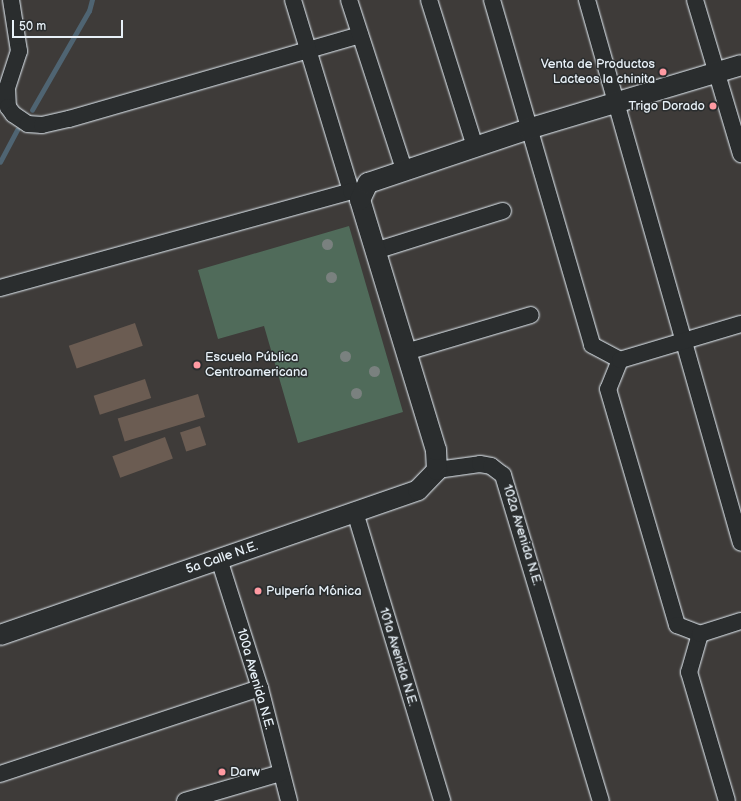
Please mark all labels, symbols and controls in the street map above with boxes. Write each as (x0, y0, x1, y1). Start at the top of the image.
scale bar (14, 12, 125, 38)
text: 50 m (19, 19, 46, 34)
place label: Venta de Productos Lacteos la chinita (541, 57, 655, 88)
marker: Venta de Productos Lacteos la chinita (658, 67, 668, 77)
place label: Trigo Dorado (628, 98, 705, 114)
marker: Trigo Dorado (708, 101, 718, 111)
place label: Escuela Pública Centroamericana (205, 350, 308, 381)
marker: Escuela Pública Centroamericana (192, 360, 202, 370)
street label: 102a Avenida N.E. (499, 483, 545, 587)
street label: 5a Calle N.E. (184, 538, 260, 578)
place label: Pulpería Mónica (266, 583, 361, 599)
marker: Pulpería Mónica (253, 586, 263, 596)
street label: 101a Avenida N.E. (376, 606, 420, 708)
street label: 100a Avenida N.E. (233, 627, 277, 731)
place label: Darw (230, 764, 260, 780)
marker: Darw (217, 767, 227, 777)

